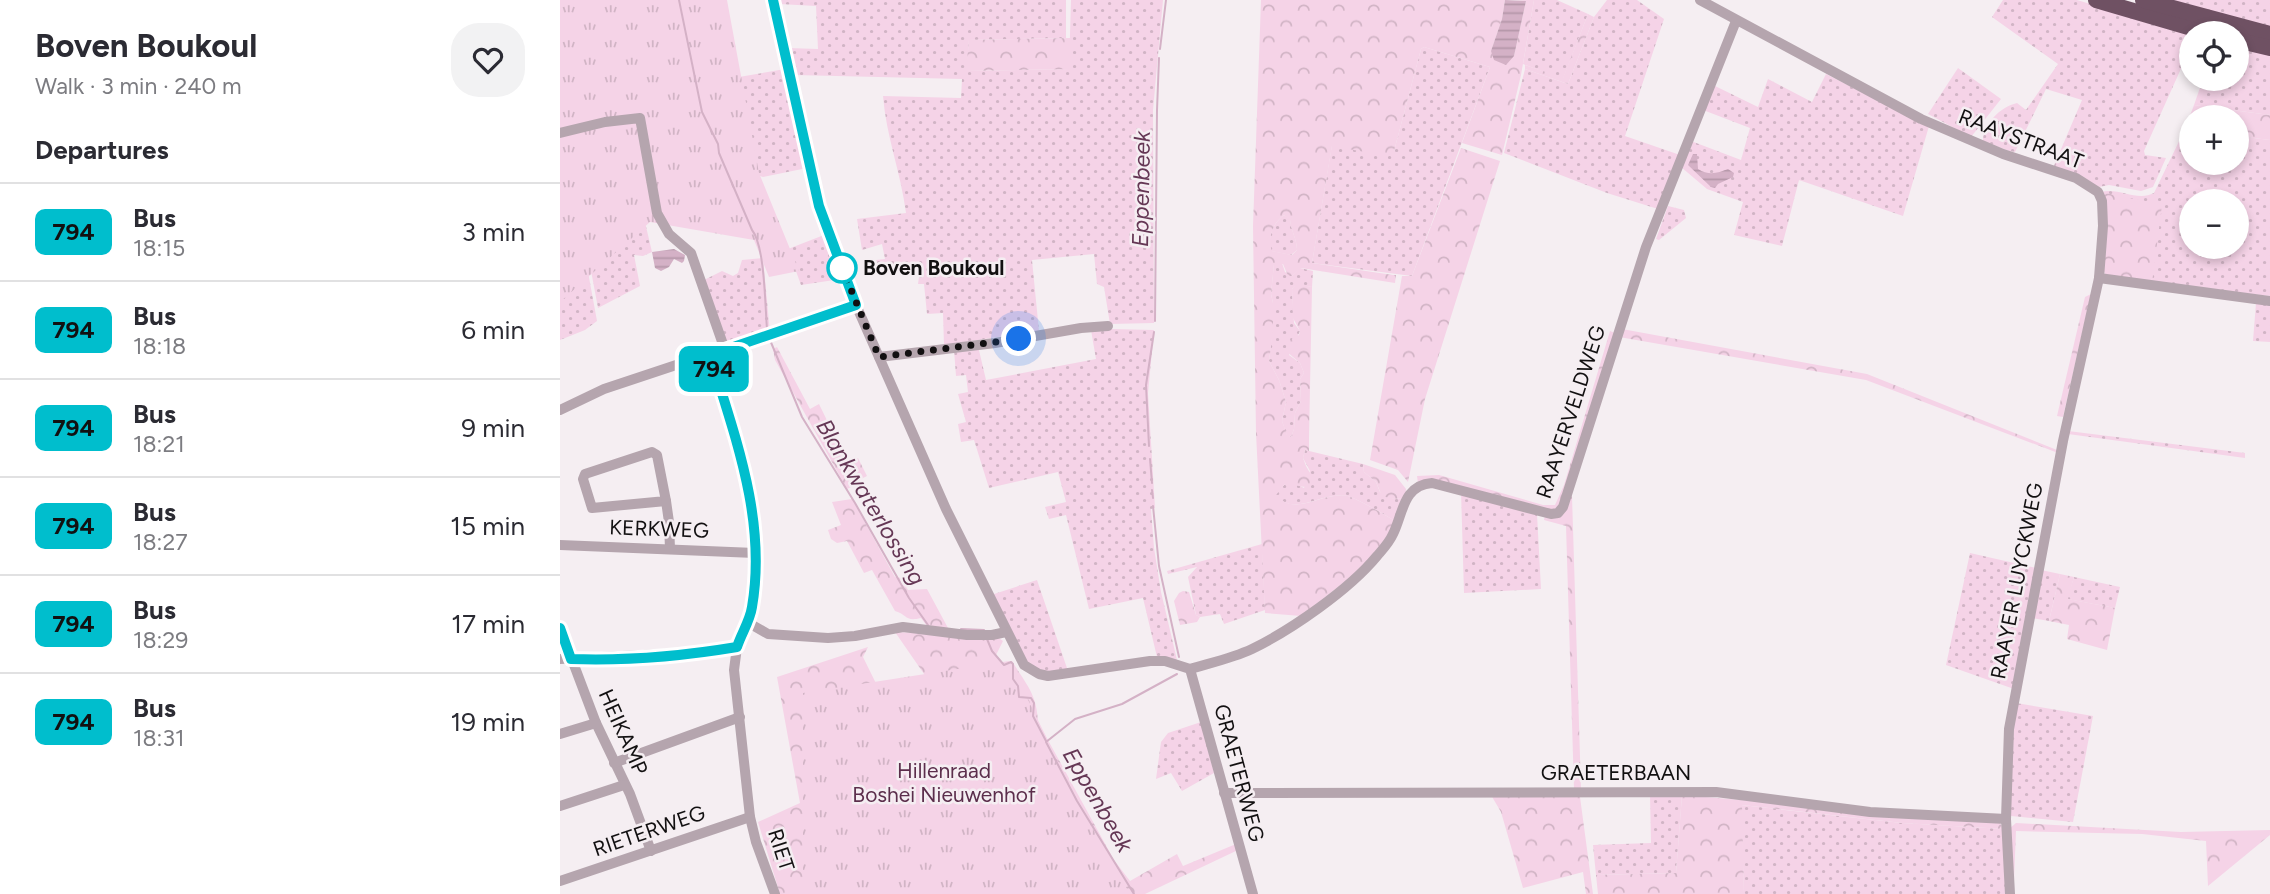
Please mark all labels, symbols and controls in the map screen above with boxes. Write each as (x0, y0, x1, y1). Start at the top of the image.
map controls (2179, 21, 2249, 259)
button: locate (2179, 21, 2249, 91)
button: heart (451, 23, 525, 97)
text: Boven Boukoul (35, 26, 257, 65)
text: Walk · 3 min · 240 m (35, 72, 242, 100)
street label: RAAYSTRAAT (1955, 103, 2087, 174)
button: + (2179, 105, 2249, 175)
water label: Eppenbeek (1126, 130, 1156, 247)
text: Departures (35, 134, 169, 166)
button: − (2179, 189, 2249, 259)
text: Bus (133, 202, 176, 234)
text: 3 min (462, 216, 525, 248)
text: 794 (52, 217, 95, 246)
text: 18:15 (133, 234, 185, 262)
marker: Boven Boukoul (827, 253, 857, 283)
place label: Boven Boukoul (863, 255, 1005, 280)
text: Bus (133, 300, 176, 332)
text: 6 min (461, 314, 525, 346)
text: 794 (52, 315, 95, 344)
your location (1001, 321, 1036, 356)
street label: RAAYERVELDWEG (1531, 322, 1610, 501)
text: 18:18 (133, 332, 186, 360)
line badge: 794 (674, 346, 754, 392)
text: 794 (693, 354, 735, 383)
text: Bus (133, 398, 176, 430)
text: 9 min (461, 412, 525, 444)
text: 794 (52, 413, 95, 442)
water label: Blankwaterlossing (810, 414, 932, 590)
text: 18:21 (133, 430, 185, 458)
street label: RAAYER LUYCKWEG (1985, 481, 2048, 681)
text: Bus (133, 496, 176, 528)
text: 15 min (450, 510, 525, 542)
text: 794 (52, 511, 95, 540)
street label: KERKWEG (609, 514, 709, 543)
text: 18:27 (133, 528, 188, 556)
text: Bus (133, 594, 176, 626)
text: 17 min (451, 608, 525, 640)
text: 794 (52, 609, 95, 638)
text: 18:29 (133, 626, 188, 654)
street label: HEIKAMP (594, 685, 653, 778)
text: Bus (133, 692, 176, 724)
street label: GRAETERWEG (1209, 701, 1270, 844)
text: 19 min (450, 706, 525, 738)
text: 794 (52, 707, 95, 736)
text: 18:31 (133, 724, 184, 752)
water label: Eppenbeek (1057, 743, 1140, 858)
park label: Hillenraad Boshei Nieuwenhof (852, 758, 1036, 807)
street label: GRAETERBAAN (1541, 760, 1691, 785)
street label: RIETERWEG (589, 800, 708, 861)
street label: RIET (763, 826, 800, 874)

